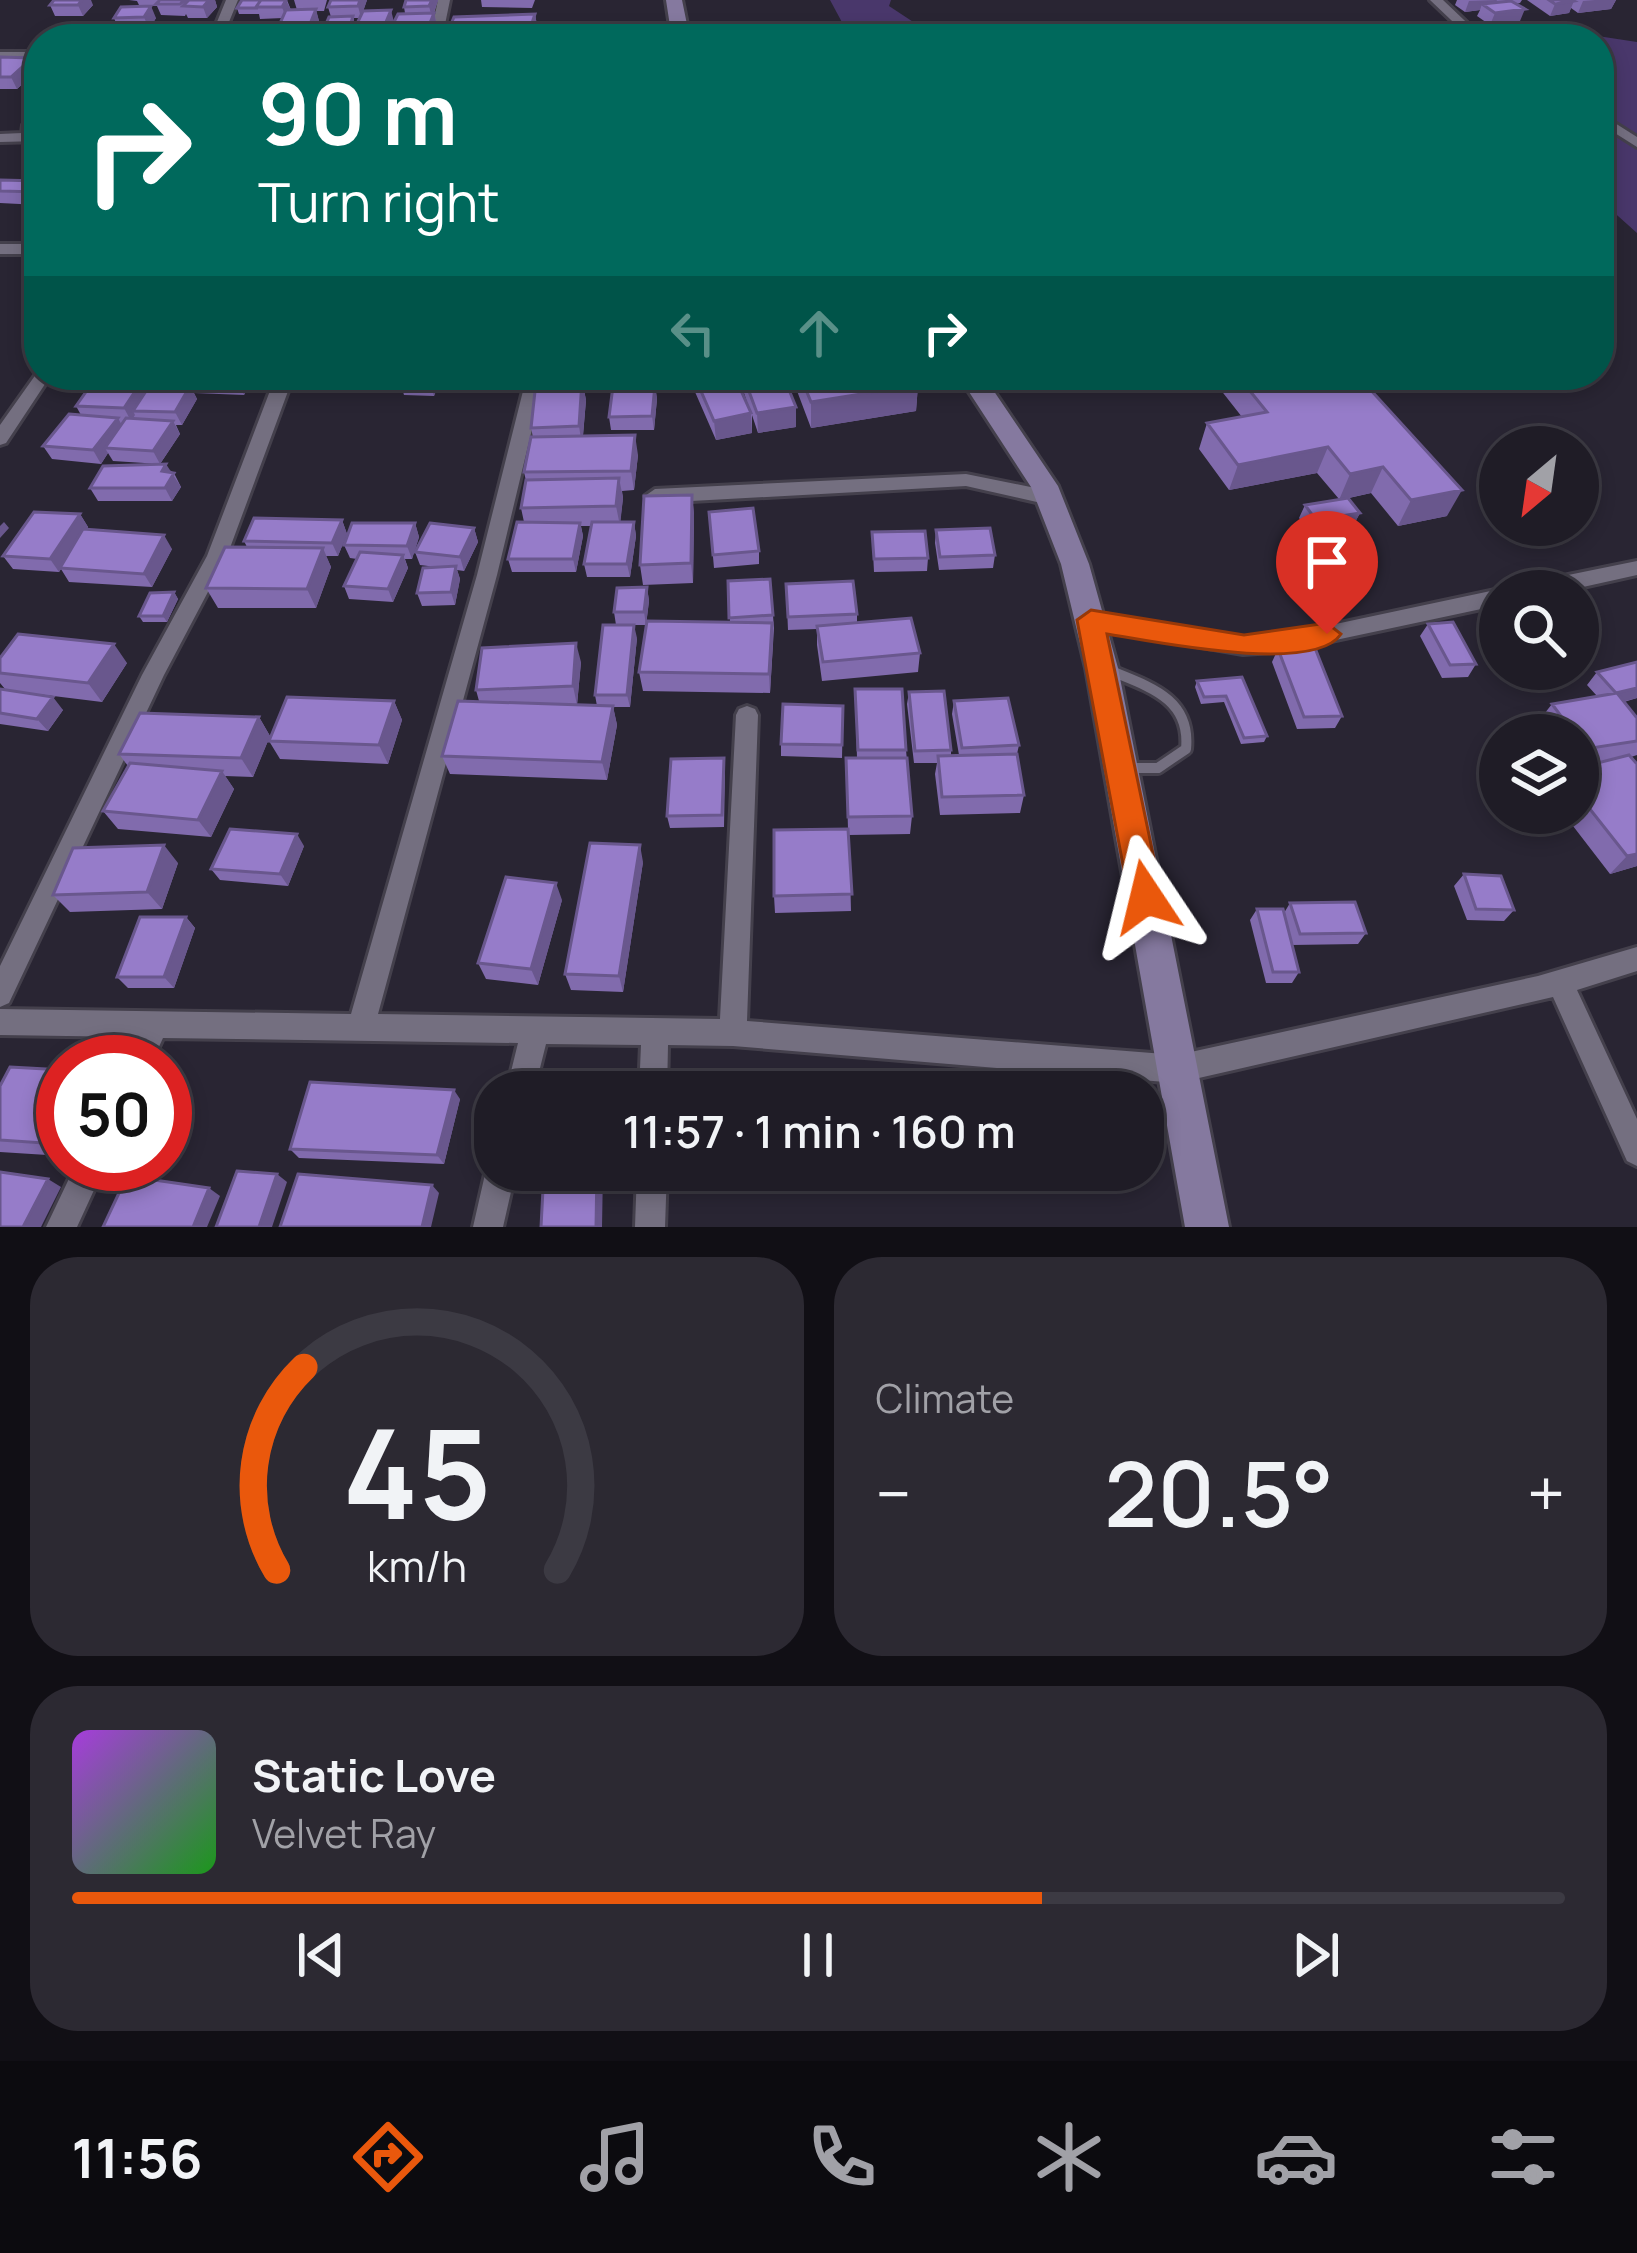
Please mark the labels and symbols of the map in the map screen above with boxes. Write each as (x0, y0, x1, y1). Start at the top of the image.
north arrow (1479, 426, 1599, 546)
pin (1276, 511, 1378, 634)
position arrow (1083, 834, 1209, 960)
speed limit sign: 50 (36, 1035, 192, 1191)

